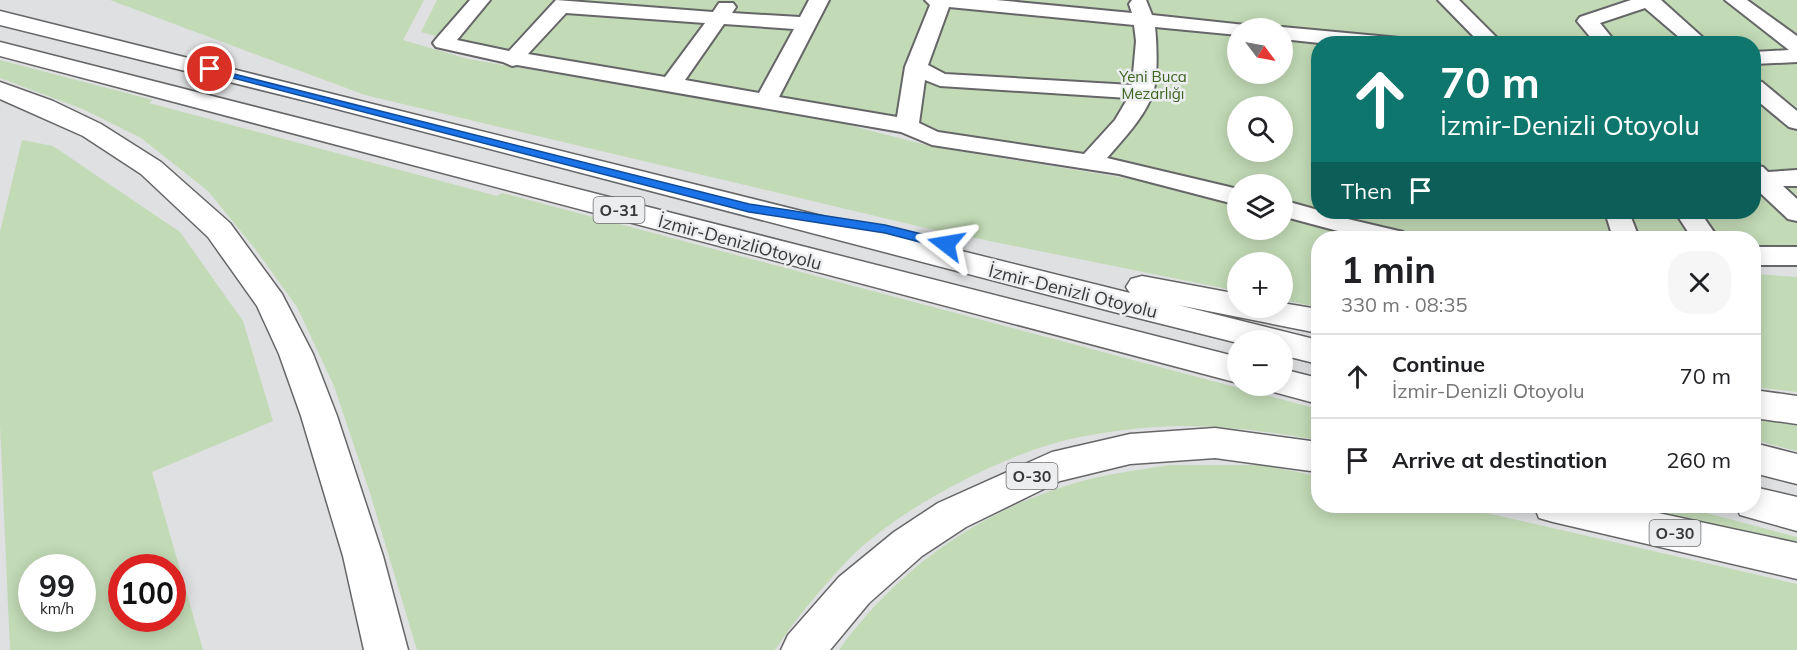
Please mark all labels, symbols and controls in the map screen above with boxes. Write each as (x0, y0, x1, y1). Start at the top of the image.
north arrow (1227, 18, 1293, 84)
map controls (1227, 18, 1293, 396)
pin (184, 43, 235, 94)
icon: arrive (193, 52, 226, 85)
text: 70 m (1440, 56, 1540, 109)
icon: ahead (1341, 60, 1419, 138)
park label: Yeni Buca Mezarlığı (1118, 67, 1187, 103)
button: search (1227, 96, 1293, 162)
text: İzmir-Denizli Otoyolu (1440, 108, 1700, 142)
button: layers (1227, 174, 1293, 240)
icon: arrive (1404, 174, 1437, 207)
text: Then (1341, 177, 1392, 205)
road number: O-31 (594, 197, 644, 223)
street label: İzmir-DenizliOtoyolu (656, 209, 824, 275)
position arrow (914, 212, 978, 276)
text: 1 min (1341, 247, 1436, 292)
button: close (1668, 251, 1731, 314)
button: + (1227, 252, 1293, 318)
street label: İzmir-Denizli Otoyolu (986, 259, 1160, 323)
text: 330 m · 08:35 (1341, 292, 1467, 317)
button: − (1227, 330, 1293, 396)
text: Continue (1392, 350, 1485, 378)
icon: ahead (1341, 360, 1374, 393)
text: 70 m (1680, 362, 1731, 390)
text: İzmir-Denizli Otoyolu (1392, 378, 1584, 403)
icon: arrive (1341, 444, 1374, 477)
text: Arrive at destination (1392, 446, 1607, 474)
text: 260 m (1666, 446, 1731, 474)
road number: O-30 (1006, 463, 1058, 489)
road number: O-30 (1650, 520, 1700, 546)
speed limit sign: 100 (108, 554, 186, 632)
text: 99 (39, 567, 75, 605)
text: km/h (40, 599, 74, 618)

